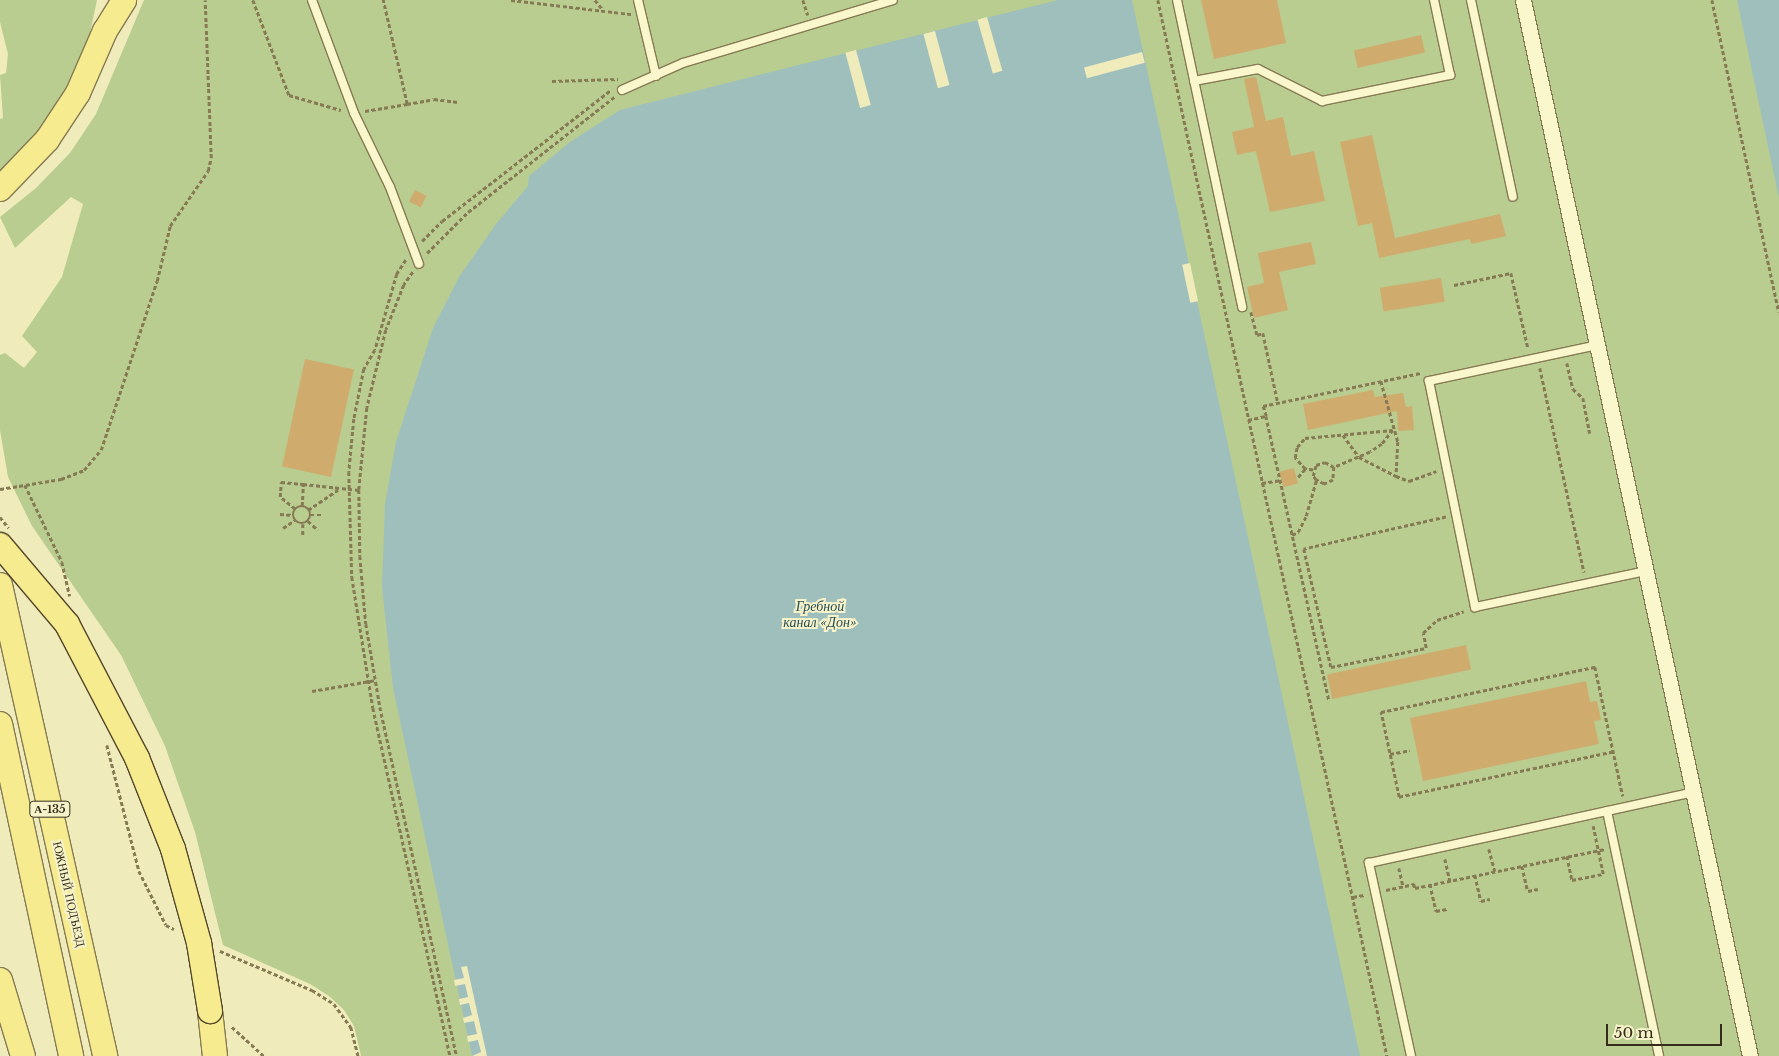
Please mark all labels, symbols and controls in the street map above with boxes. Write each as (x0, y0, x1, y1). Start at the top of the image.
water label: Гребной канал «Дон» (783, 598, 857, 630)
road number: А-135 (29, 801, 71, 818)
street label: ЮЖНЫЙ ПОДЪЕЗД (50, 840, 88, 948)
scale bar (1609, 1014, 1725, 1046)
text: 50 m (1614, 1023, 1654, 1042)

